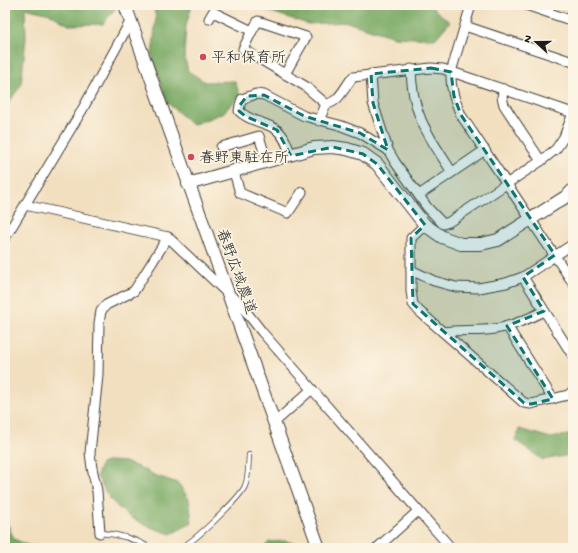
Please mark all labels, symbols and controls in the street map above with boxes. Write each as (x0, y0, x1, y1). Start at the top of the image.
north arrow (516, 22, 556, 62)
text: N (522, 34, 535, 45)
place label: 平和保育所 (211, 49, 286, 68)
marker: 平和保育所 (198, 52, 208, 62)
place label: 春野東駐在所 (199, 149, 289, 168)
marker: 春野東駐在所 (186, 152, 196, 162)
street label: 春野広域農道 (211, 226, 260, 317)

